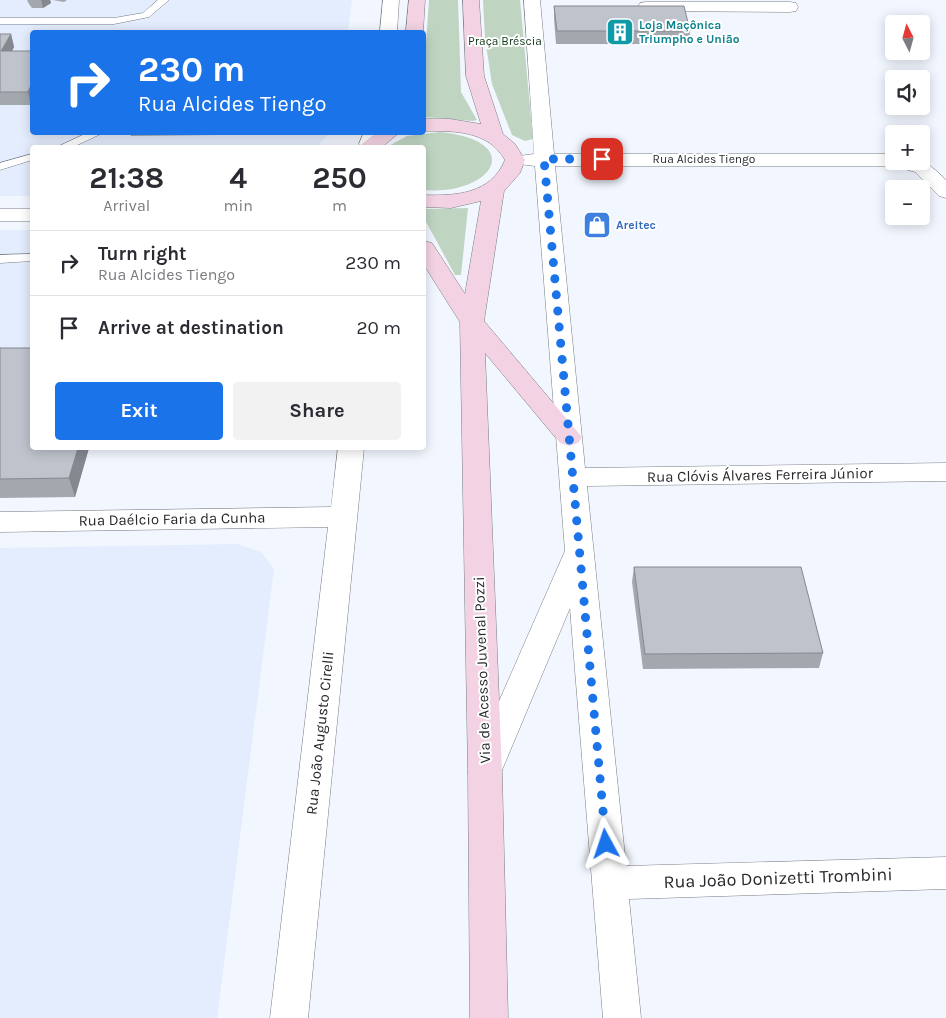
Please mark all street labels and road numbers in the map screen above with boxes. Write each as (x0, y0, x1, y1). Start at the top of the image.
street label: Rua Alcides Tiengo (653, 152, 755, 166)
street label: Rua Clóvis Álvares Ferreira Júnior (647, 464, 874, 486)
street label: Rua Daélcio Faria da Cunha (78, 508, 266, 530)
street label: Via de Acesso Juvenal Pozzi (470, 576, 494, 764)
street label: Rua João Augusto Cirelli (302, 650, 338, 816)
street label: Rua João Donizetti Trombini (663, 863, 893, 893)

